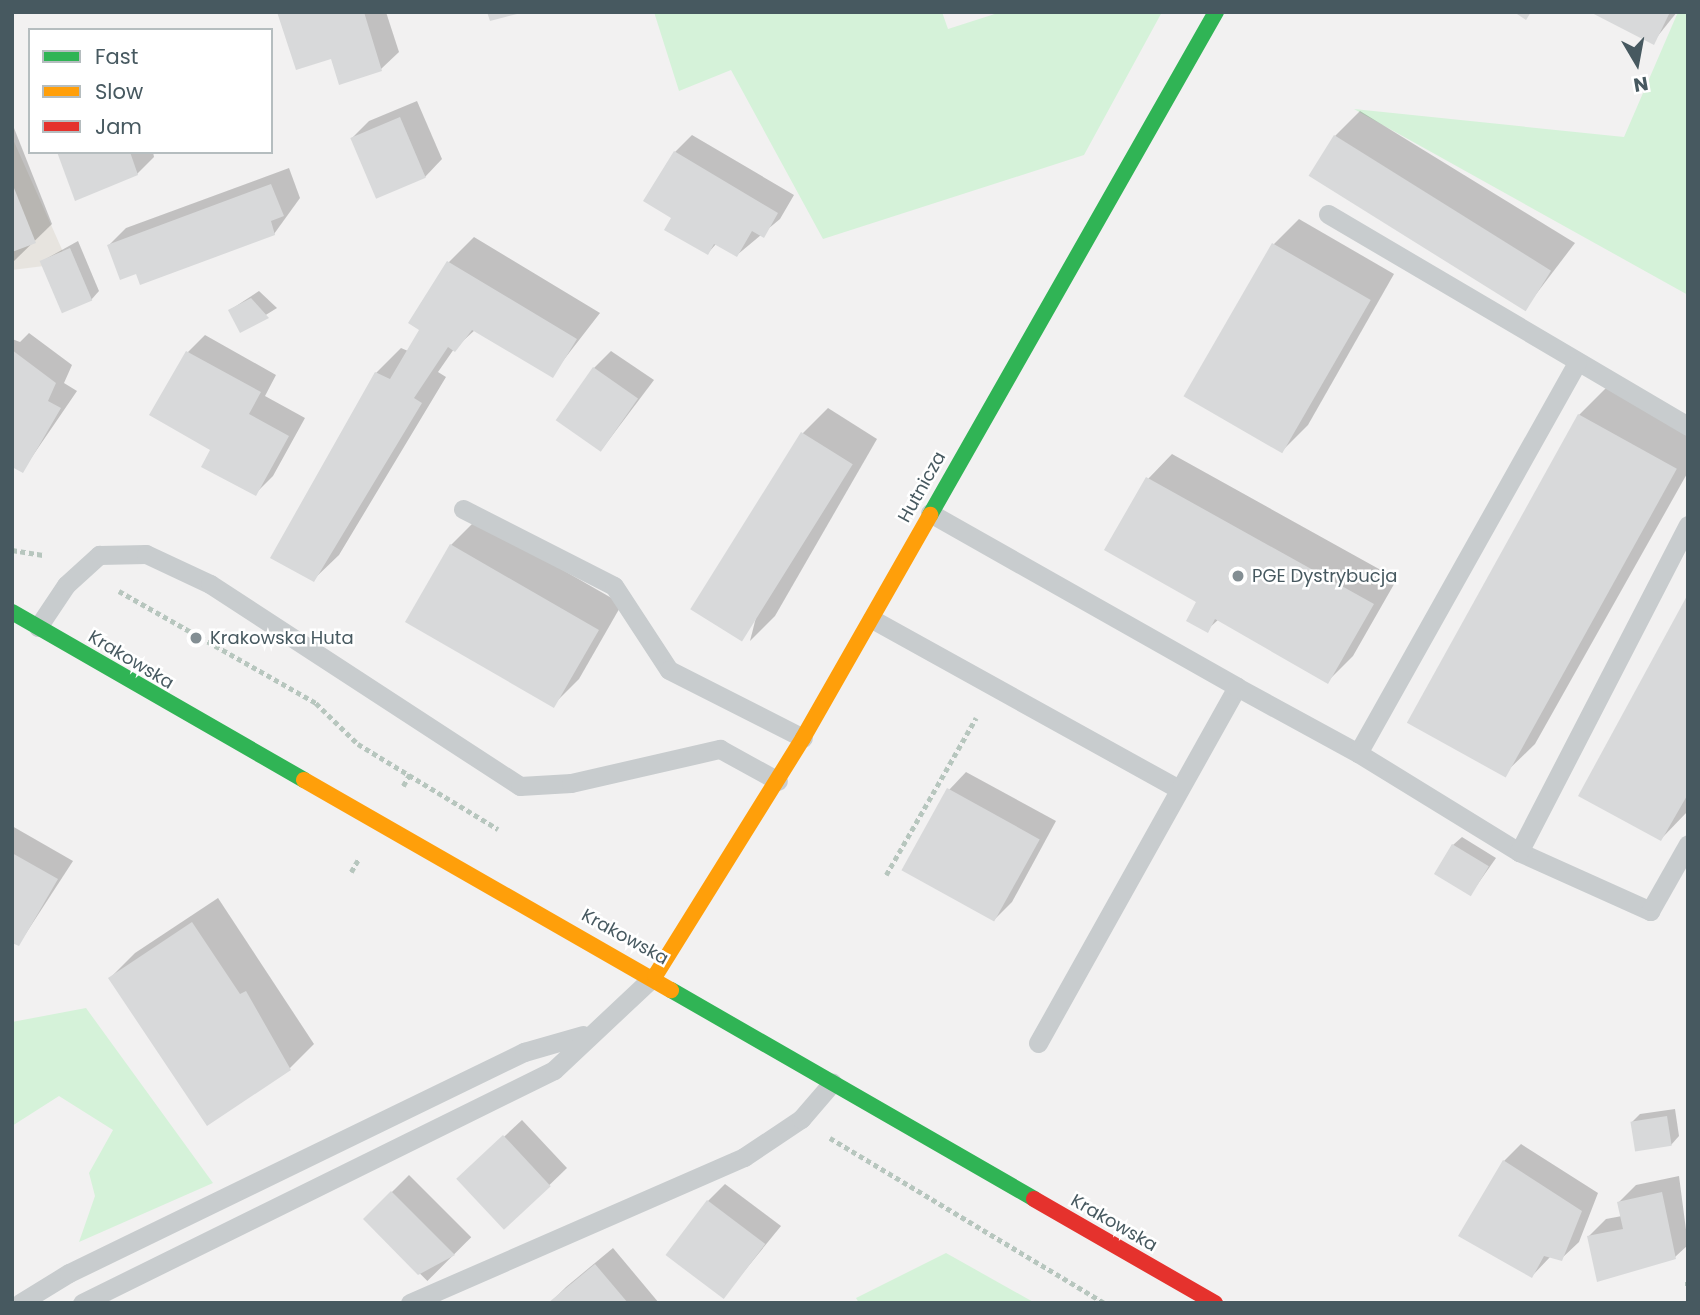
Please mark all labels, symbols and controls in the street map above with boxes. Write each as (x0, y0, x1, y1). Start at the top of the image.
legend (28, 28, 273, 154)
north arrow (1602, 28, 1672, 98)
text: Fast (95, 42, 138, 71)
text: N (1631, 70, 1650, 99)
text: Slow (95, 77, 143, 106)
text: Jam (95, 112, 142, 141)
street label: Hutnicza (894, 448, 950, 526)
place label: PGE Dystrybucja (1252, 565, 1397, 587)
marker: PGE Dystrybucja (1230, 568, 1246, 584)
street label: Krakowska (84, 626, 178, 694)
place label: Krakowska Huta (210, 627, 354, 649)
marker: Krakowska Huta (188, 630, 204, 646)
street label: Krakowska (578, 904, 672, 970)
street label: Krakowska (1067, 1190, 1161, 1256)

